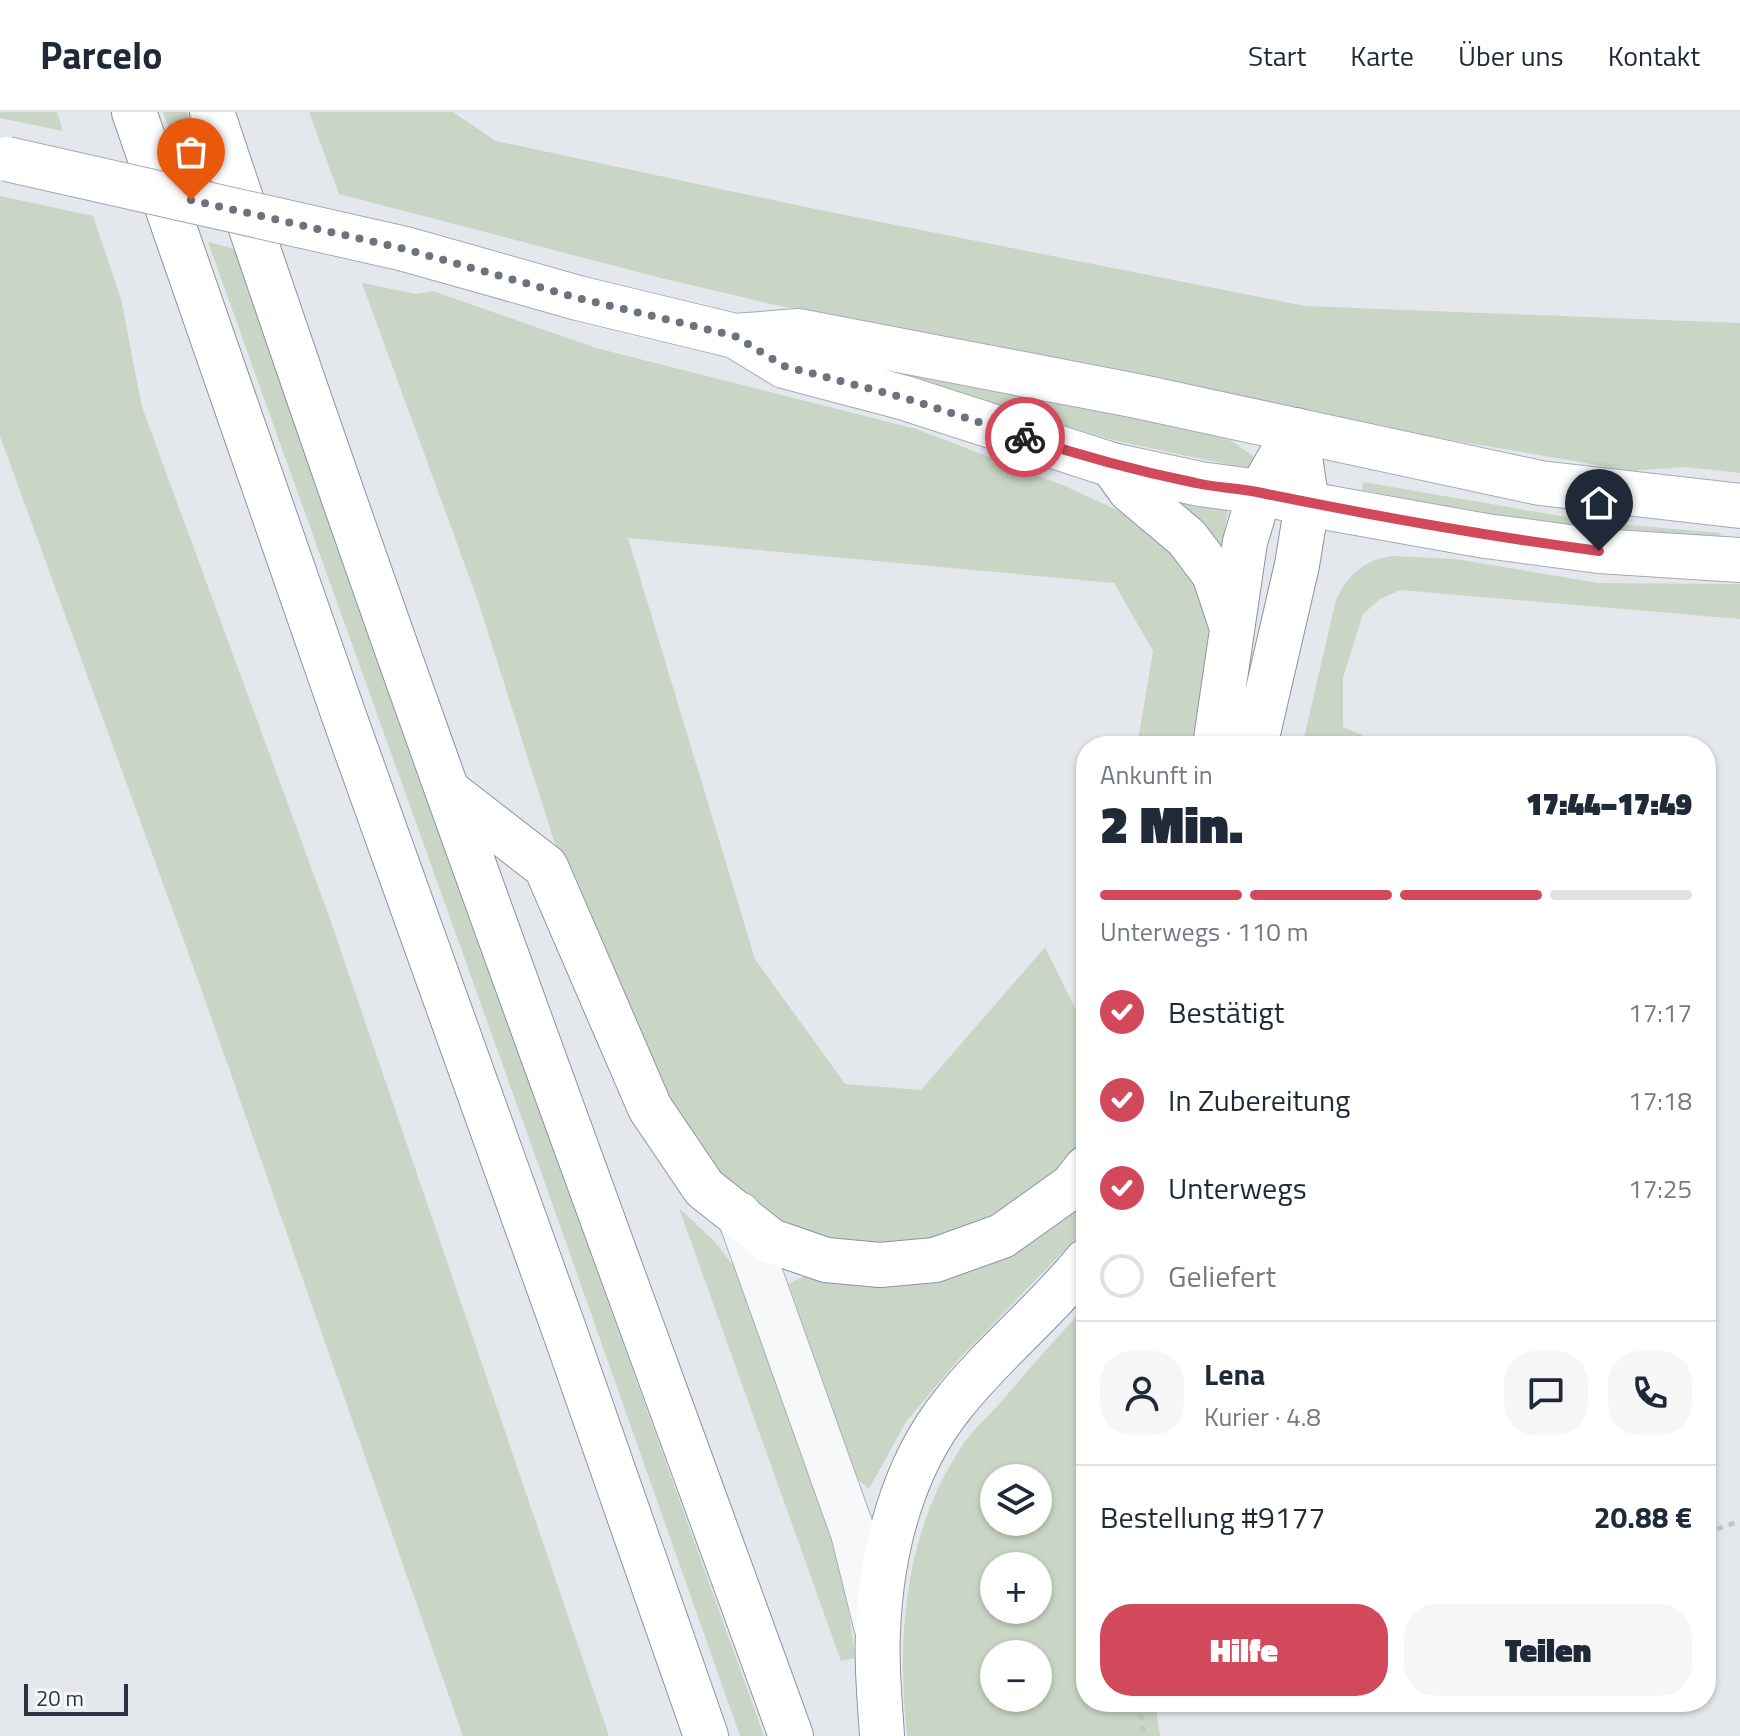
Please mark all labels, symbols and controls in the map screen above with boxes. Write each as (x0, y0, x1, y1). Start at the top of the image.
text: Parcelo (40, 26, 162, 84)
text: Start (1248, 34, 1306, 77)
text: Karte (1350, 34, 1414, 77)
text: Über uns (1458, 34, 1564, 77)
text: Kontakt (1608, 34, 1700, 77)
pin (157, 118, 225, 200)
icon: bag (169, 130, 213, 174)
courier (985, 397, 1065, 477)
icon: bike (1003, 415, 1047, 459)
pin (1565, 469, 1633, 551)
icon: home (1577, 481, 1621, 525)
text: Ankunft in (1100, 755, 1213, 794)
text: 17:44–17:49 (1526, 781, 1692, 827)
text: 2 Min. (1100, 784, 1244, 863)
text: Unterwegs · 110 m (1100, 912, 1308, 951)
text: Bestätigt (1168, 989, 1284, 1035)
icon: check (1100, 990, 1144, 1034)
text: 17:17 (1628, 993, 1692, 1032)
text: In Zubereitung (1168, 1077, 1351, 1123)
icon: check (1100, 1078, 1144, 1122)
text: 17:18 (1628, 1081, 1692, 1120)
text: Unterwegs (1168, 1165, 1307, 1211)
icon: check (1100, 1166, 1144, 1210)
text: 17:25 (1628, 1169, 1692, 1208)
text: Geliefert (1168, 1253, 1276, 1299)
button: person (1100, 1351, 1184, 1435)
text: Lena (1204, 1351, 1265, 1397)
button: chat (1504, 1351, 1588, 1435)
button: phone (1608, 1351, 1692, 1435)
text: Kurier · 4.8 (1204, 1397, 1321, 1436)
map controls (980, 1464, 1052, 1712)
button: layers (980, 1464, 1052, 1536)
text: Bestellung #9177 (1100, 1494, 1325, 1540)
text: 20.88 € (1594, 1494, 1692, 1540)
button: + (980, 1552, 1052, 1624)
button: Hilfe (1100, 1604, 1388, 1696)
button: Teilen (1404, 1604, 1692, 1696)
button: − (980, 1640, 1052, 1712)
scale bar (24, 1680, 128, 1716)
text: 20 m (36, 1681, 84, 1715)

